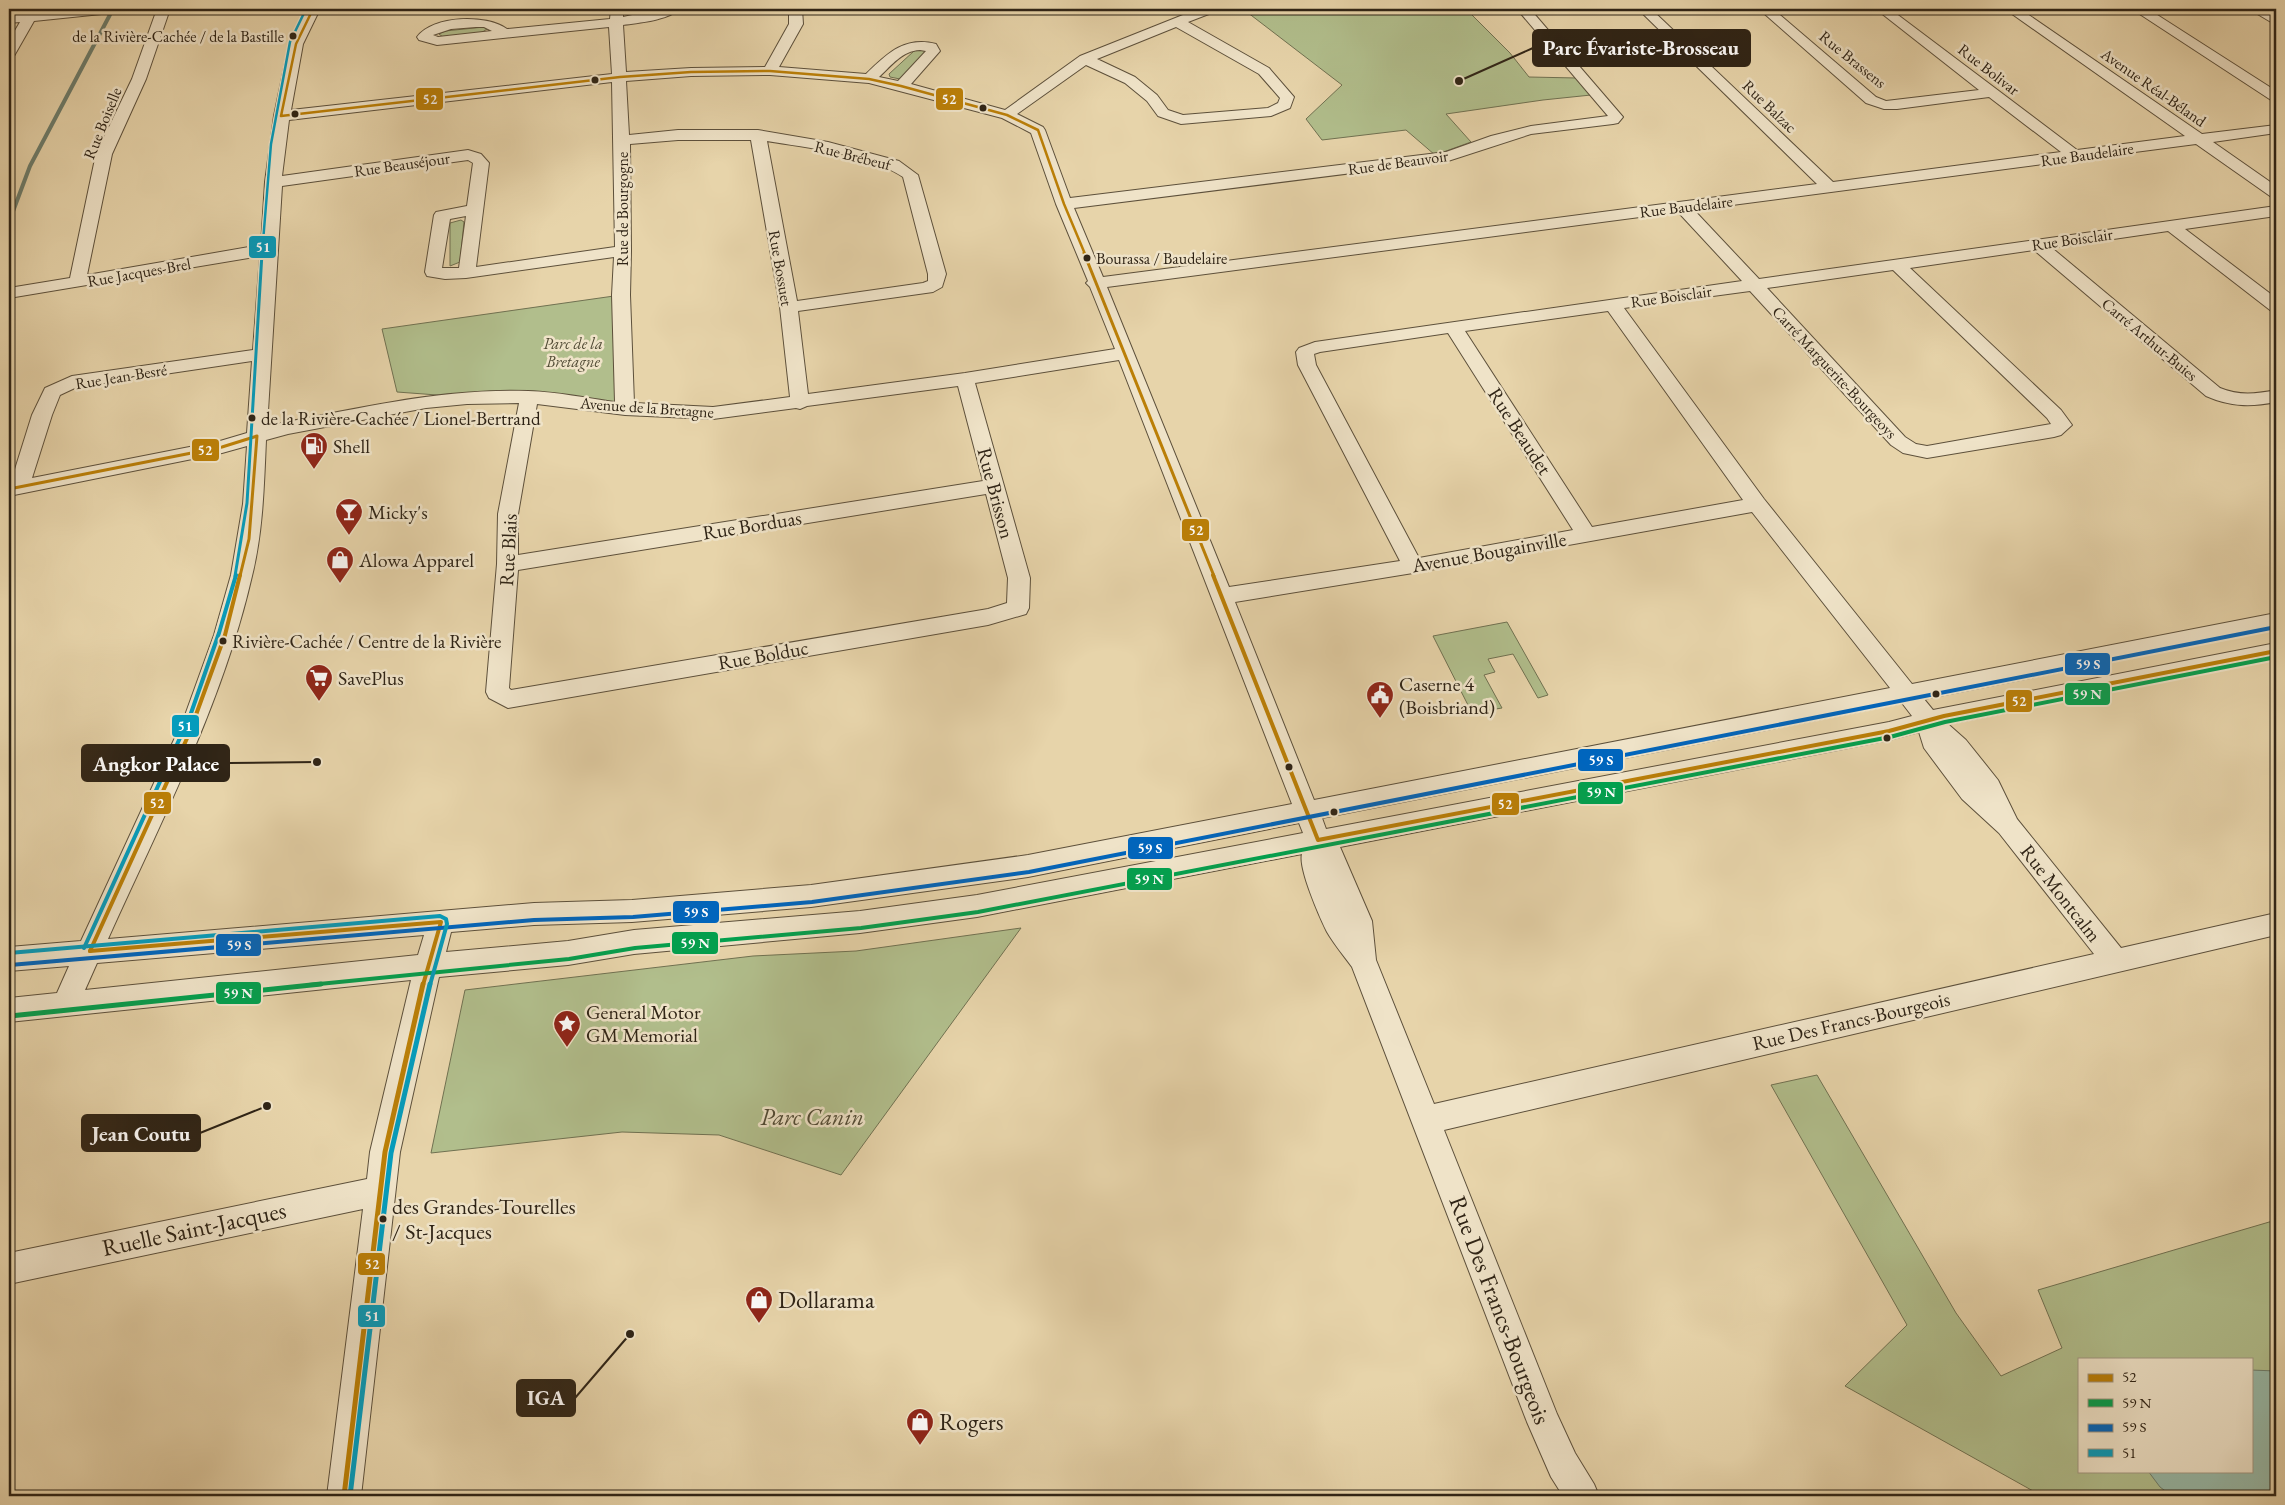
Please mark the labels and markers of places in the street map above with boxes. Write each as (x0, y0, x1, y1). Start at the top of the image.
place label: de la Rivière-Cachée / de la Bastille (72, 26, 284, 47)
callout: Parc Évariste-Brosseau (1533, 30, 1750, 66)
marker: de la Rivière-Cachée / de la Bastille (288, 31, 298, 41)
unlabelled marker (590, 75, 600, 85)
unlabelled marker (978, 103, 988, 113)
unlabelled marker (290, 109, 300, 119)
place label: Bourassa / Baudelaire (1096, 248, 1227, 269)
marker: Bourassa / Baudelaire (1082, 253, 1092, 263)
place label: de la Rivière-Cachée / Lionel-Bertrand (261, 406, 541, 431)
marker: de la Rivière-Cachée / Lionel-Bertrand (247, 413, 257, 423)
fuel station icon: Shell (299, 431, 329, 470)
place label: Shell (333, 433, 370, 459)
bar icon: Micky's (334, 497, 364, 536)
place label: Micky's (368, 499, 428, 525)
shop icon: Alowa Apparel (325, 545, 355, 584)
place label: Alowa Apparel (358, 547, 474, 573)
place label: Rivière-Cachée / Centre de la Rivière (232, 629, 502, 654)
marker: Rivière-Cachée / Centre de la Rivière (218, 636, 228, 646)
supermarket icon: SavePlus (304, 663, 334, 702)
place label: SavePlus (338, 665, 404, 691)
place label: Caserne 4 (Boisbriand) (1399, 671, 1495, 720)
public building icon: Caserne 4 (Boisbriand) (1365, 680, 1395, 719)
unlabelled marker (1931, 689, 1941, 699)
unlabelled marker (1882, 733, 1892, 743)
callout: Angkor Palace (82, 745, 229, 781)
unlabelled marker (1284, 762, 1294, 772)
unlabelled marker (1329, 807, 1339, 817)
place label: General Motor GM Memorial (586, 999, 701, 1048)
place icon: General Motor GM Memorial (552, 1009, 582, 1048)
callout: Jean Coutu (82, 1115, 200, 1151)
place label: des Grandes-Tourelles / St-Jacques (392, 1192, 576, 1246)
marker: des Grandes-Tourelles / St-Jacques (378, 1214, 388, 1224)
place label: Dollarama (778, 1284, 875, 1315)
shop icon: Dollarama (744, 1285, 774, 1324)
callout: IGA (517, 1380, 575, 1416)
place label: Rogers (939, 1406, 1004, 1437)
shop icon: Rogers (905, 1407, 935, 1446)

